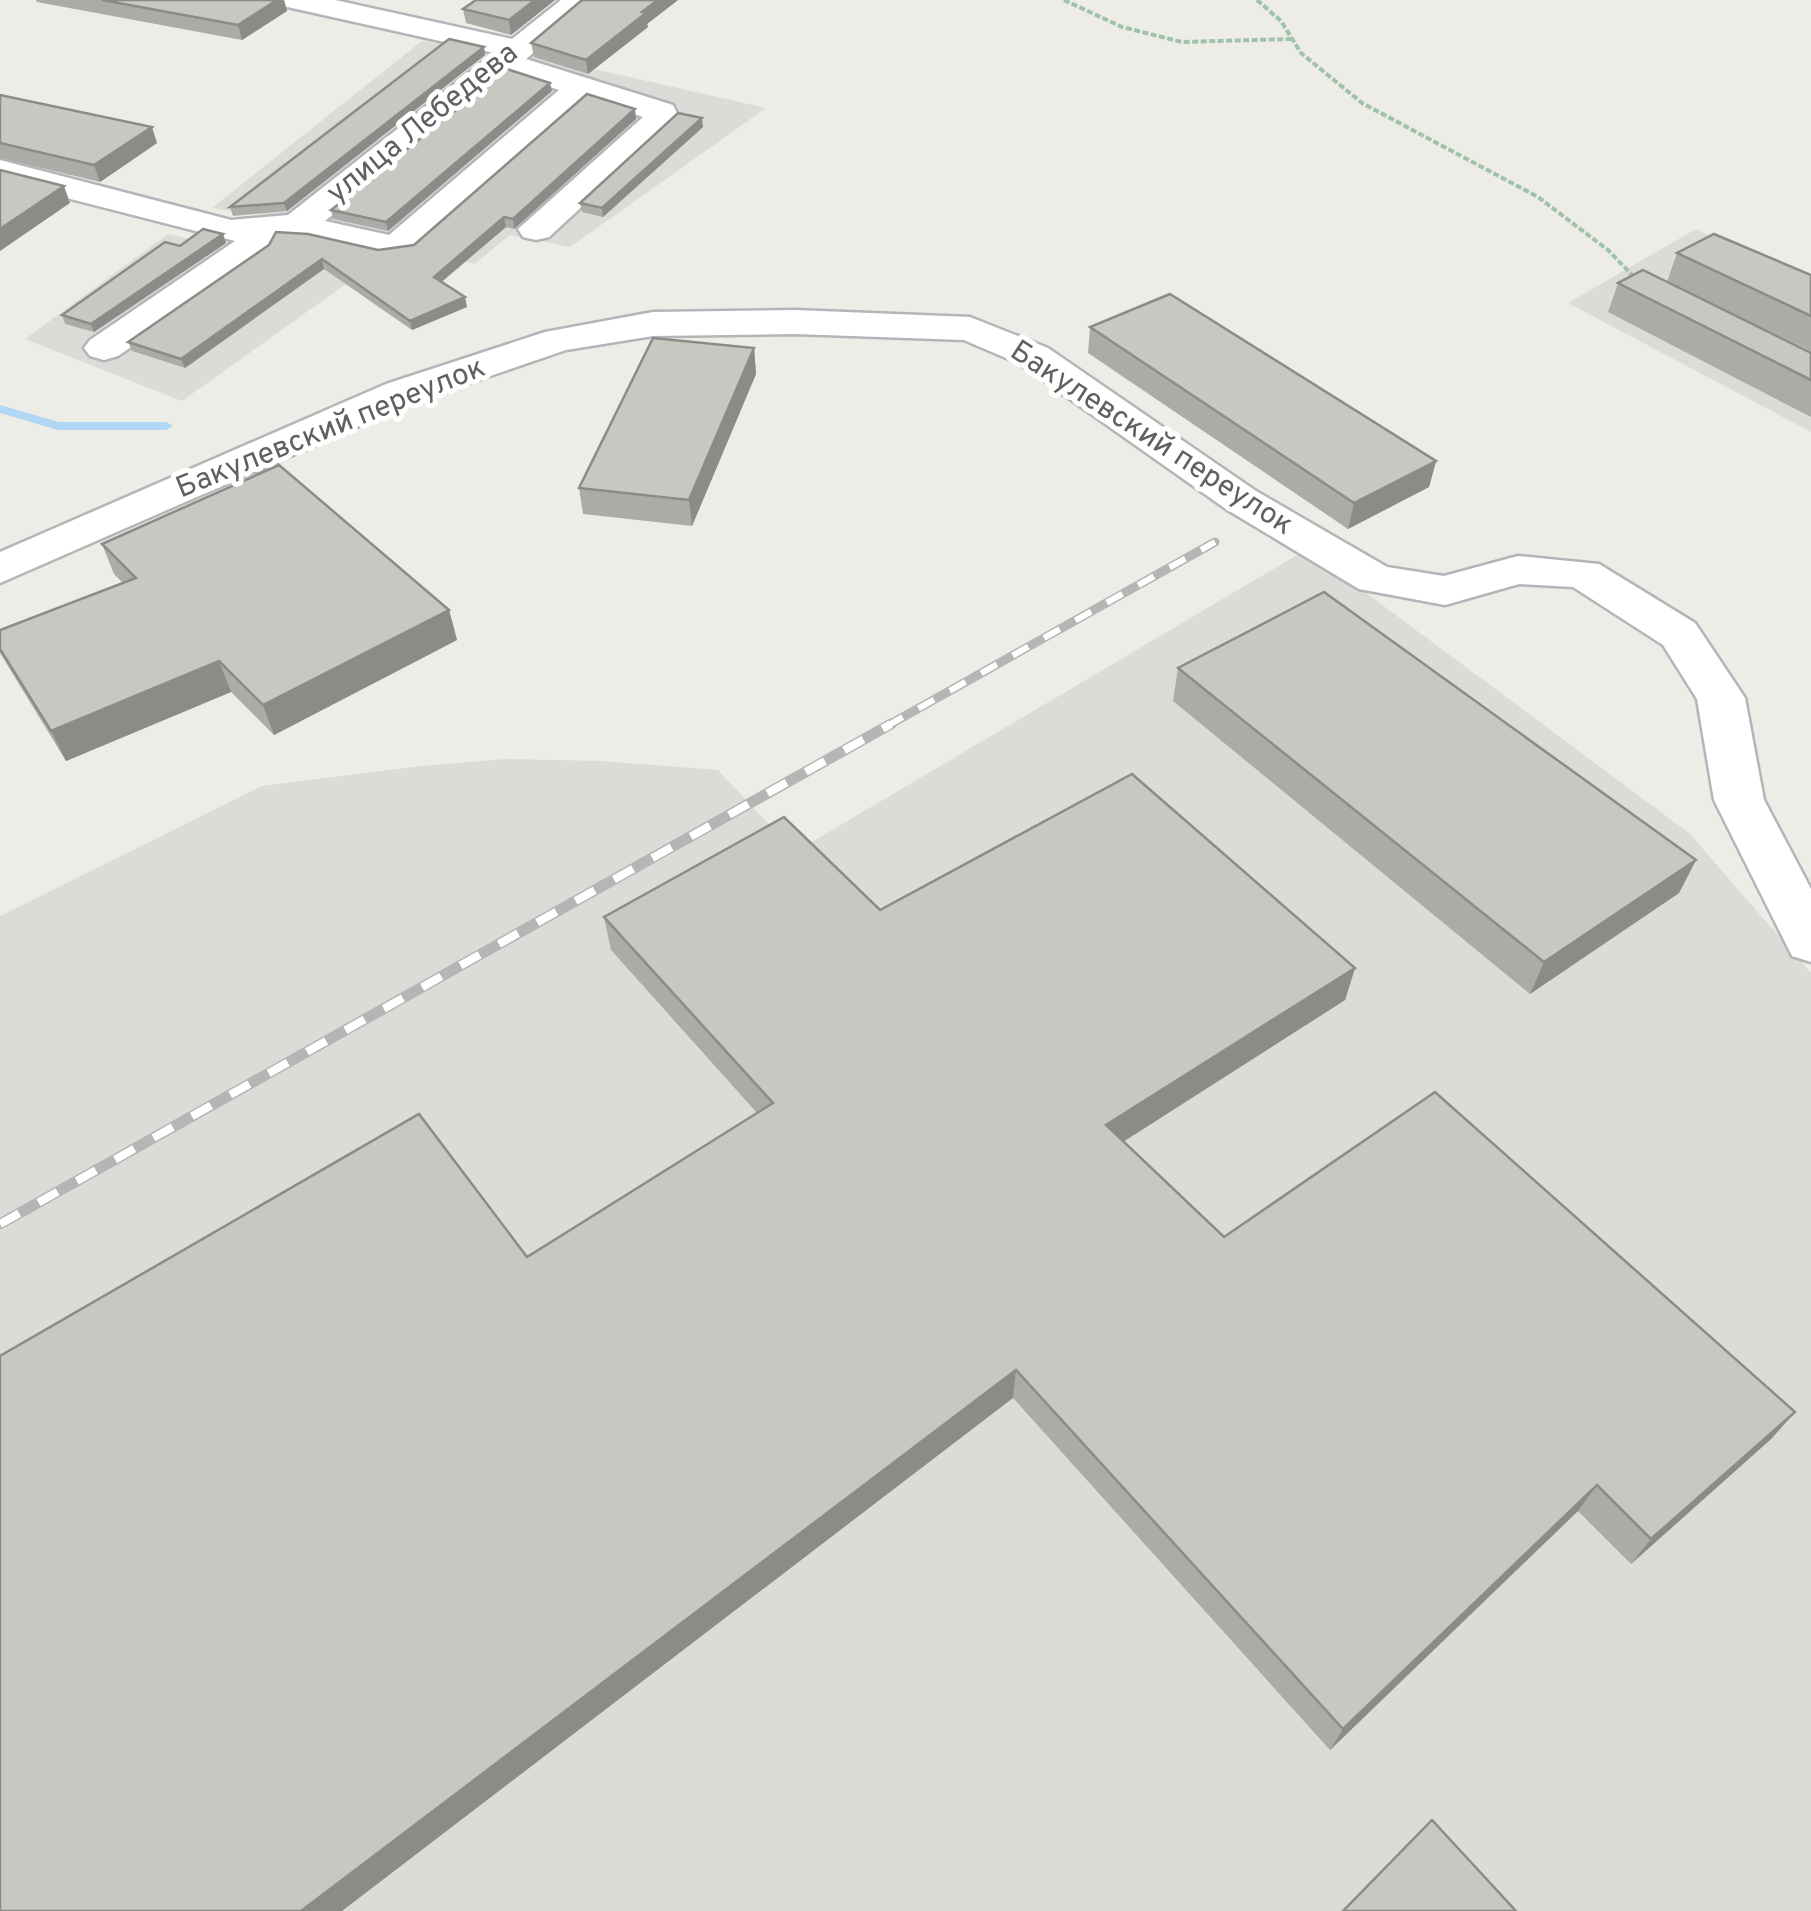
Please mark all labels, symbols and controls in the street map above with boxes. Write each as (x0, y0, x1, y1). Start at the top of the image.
street label: улица Лебедева (320, 36, 526, 212)
street label: Бакулевский переулок (1002, 334, 1300, 544)
street label: Бакулевский переулок (171, 350, 491, 508)

